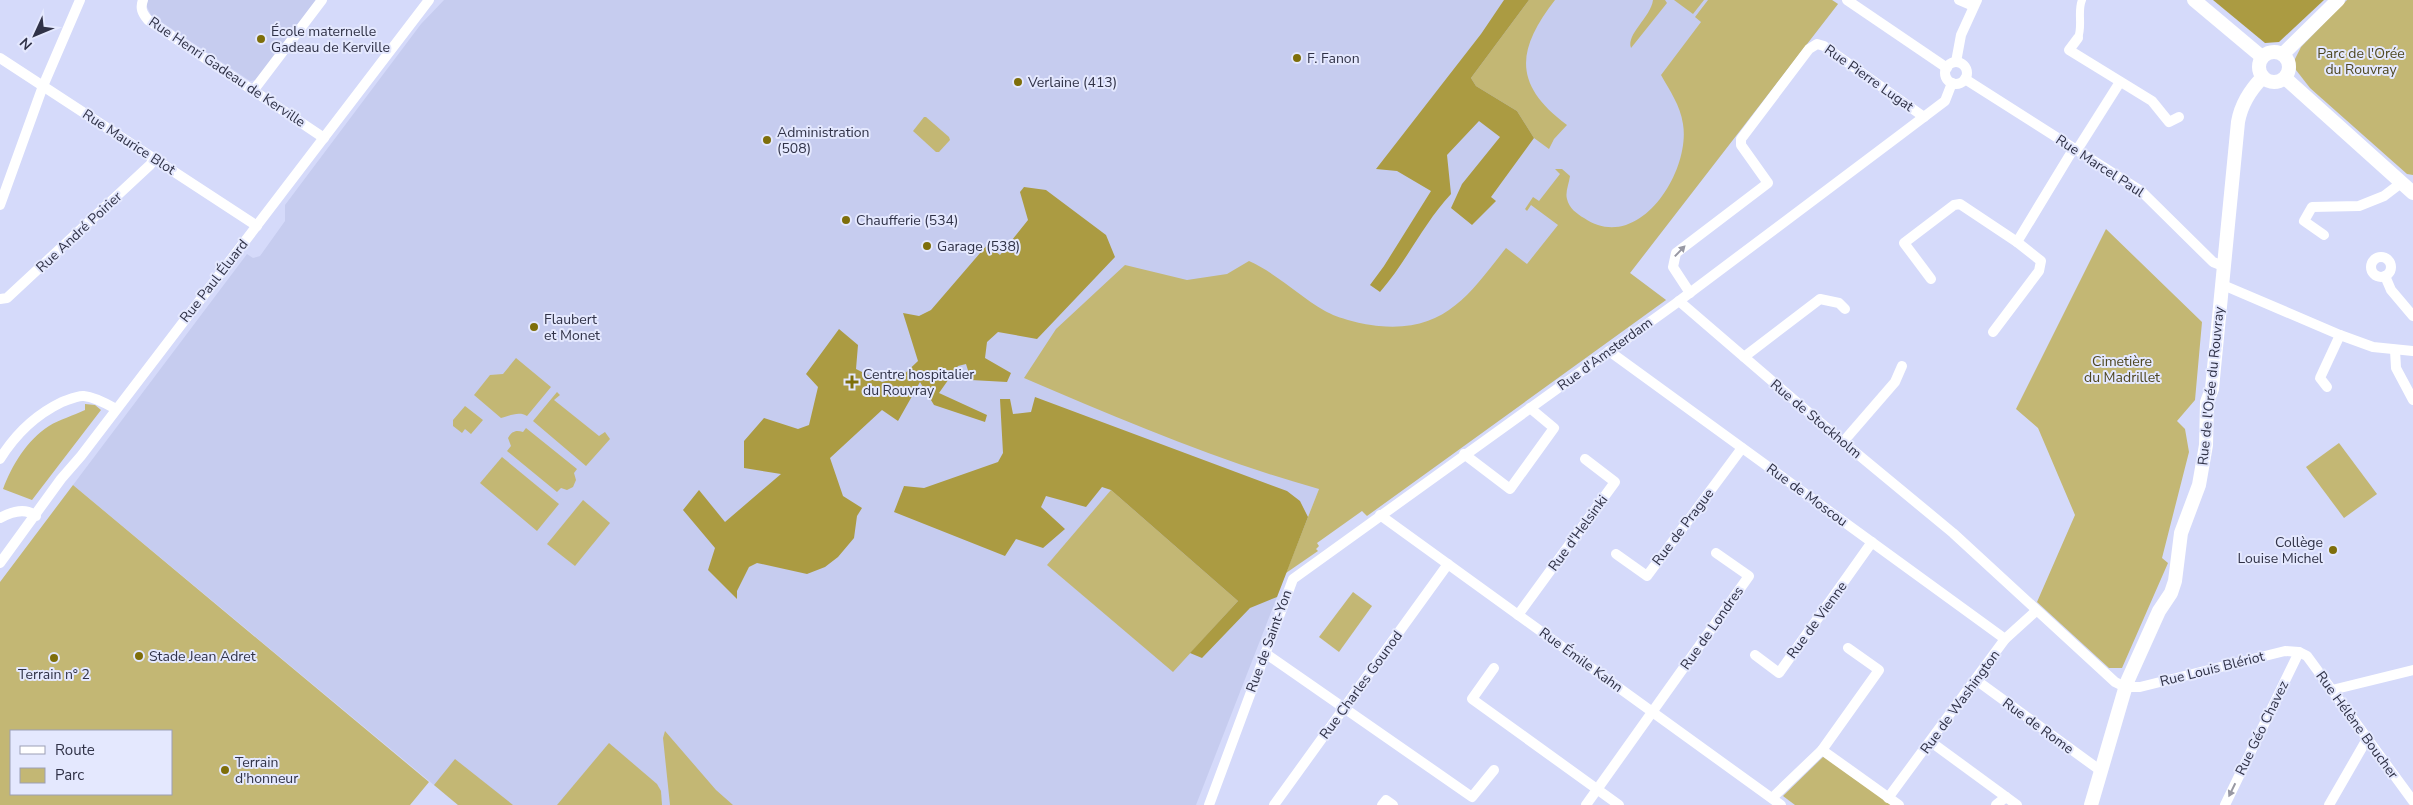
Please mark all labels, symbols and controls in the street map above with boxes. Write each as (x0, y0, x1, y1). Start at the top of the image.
north arrow (10, 10, 60, 60)
street label: Rue Henri Gadeau de Kerville (145, 12, 309, 132)
place label: École maternelle Gadeau de Kerville (271, 22, 390, 57)
text: N (16, 33, 36, 54)
marker: École maternelle Gadeau de Kerville (255, 33, 267, 45)
street label: Rue Pierre Lugat (1821, 40, 1917, 116)
park label: Parc de l'Orée du Rouvray (2317, 44, 2405, 79)
place label: F. Fanon (1307, 49, 1360, 68)
marker: F. Fanon (1291, 52, 1303, 64)
place label: Verlaine (413) (1027, 73, 1117, 92)
marker: Verlaine (413) (1012, 76, 1024, 88)
street label: Rue Maurice Blot (79, 105, 179, 179)
place label: Administration (508) (777, 123, 870, 158)
street label: Rue Marcel Paul (2052, 130, 2149, 202)
marker: Administration (508) (761, 134, 773, 146)
street label: Rue André Poirier (32, 187, 126, 277)
place label: Chaufferie (534) (856, 211, 958, 230)
marker: Chaufferie (534) (840, 214, 852, 226)
street label: Rue Paul Éluard (176, 236, 252, 326)
place label: Garage (538) (937, 237, 1020, 256)
marker: Garage (538) (921, 240, 933, 252)
one-way arrow (1674, 246, 1686, 258)
street label: Rue de l'Orée du Rouvray (2193, 305, 2229, 466)
place label: Flaubert et Monet (544, 310, 600, 345)
street label: Rue d'Amsterdam (1554, 313, 1656, 395)
marker: Flaubert et Monet (528, 321, 540, 333)
park label: Cimetière du Madrillet (2084, 352, 2160, 387)
place label: Centre hospitalier du Rouvray (863, 365, 974, 400)
marker: Centre hospitalier du Rouvray (845, 375, 859, 389)
street label: Rue de Stockholm (1766, 375, 1866, 463)
street label: Rue de Moscou (1763, 459, 1851, 531)
street label: Rue de Prague (1648, 485, 1718, 569)
street label: Rue d'Helsinki (1544, 491, 1612, 575)
place label: Collège Louise Michel (2238, 533, 2324, 568)
marker: Collège Louise Michel (2327, 544, 2339, 556)
street label: Rue de Vienne (1783, 578, 1851, 662)
street label: Rue de Londres (1676, 582, 1748, 674)
street label: Rue de Saint-Yon (1242, 587, 1296, 695)
street label: Rue Émile Kahn (1535, 623, 1627, 697)
street label: Rue Charles Gounod (1315, 627, 1407, 743)
street label: Rue de Washington (1916, 646, 2004, 758)
place label: Stade Jean Adret (149, 647, 256, 666)
street label: Rue Louis Blériot (2158, 647, 2266, 691)
marker: Stade Jean Adret (133, 650, 145, 662)
marker: Terrain n° 2 (48, 652, 60, 664)
place label: Terrain n° 2 (18, 665, 90, 684)
street label: Rue Hélène Boucher (2311, 667, 2403, 783)
street label: Rue Géo Chavez (2231, 677, 2293, 778)
street label: Rue de Rome (1998, 694, 2078, 758)
legend (10, 730, 172, 795)
text: Route (55, 740, 95, 760)
place label: Terrain d'honneur (235, 753, 298, 788)
marker: Terrain d'honneur (219, 764, 231, 776)
text: Parc (55, 765, 84, 785)
one-way arrow (2228, 783, 2236, 797)

